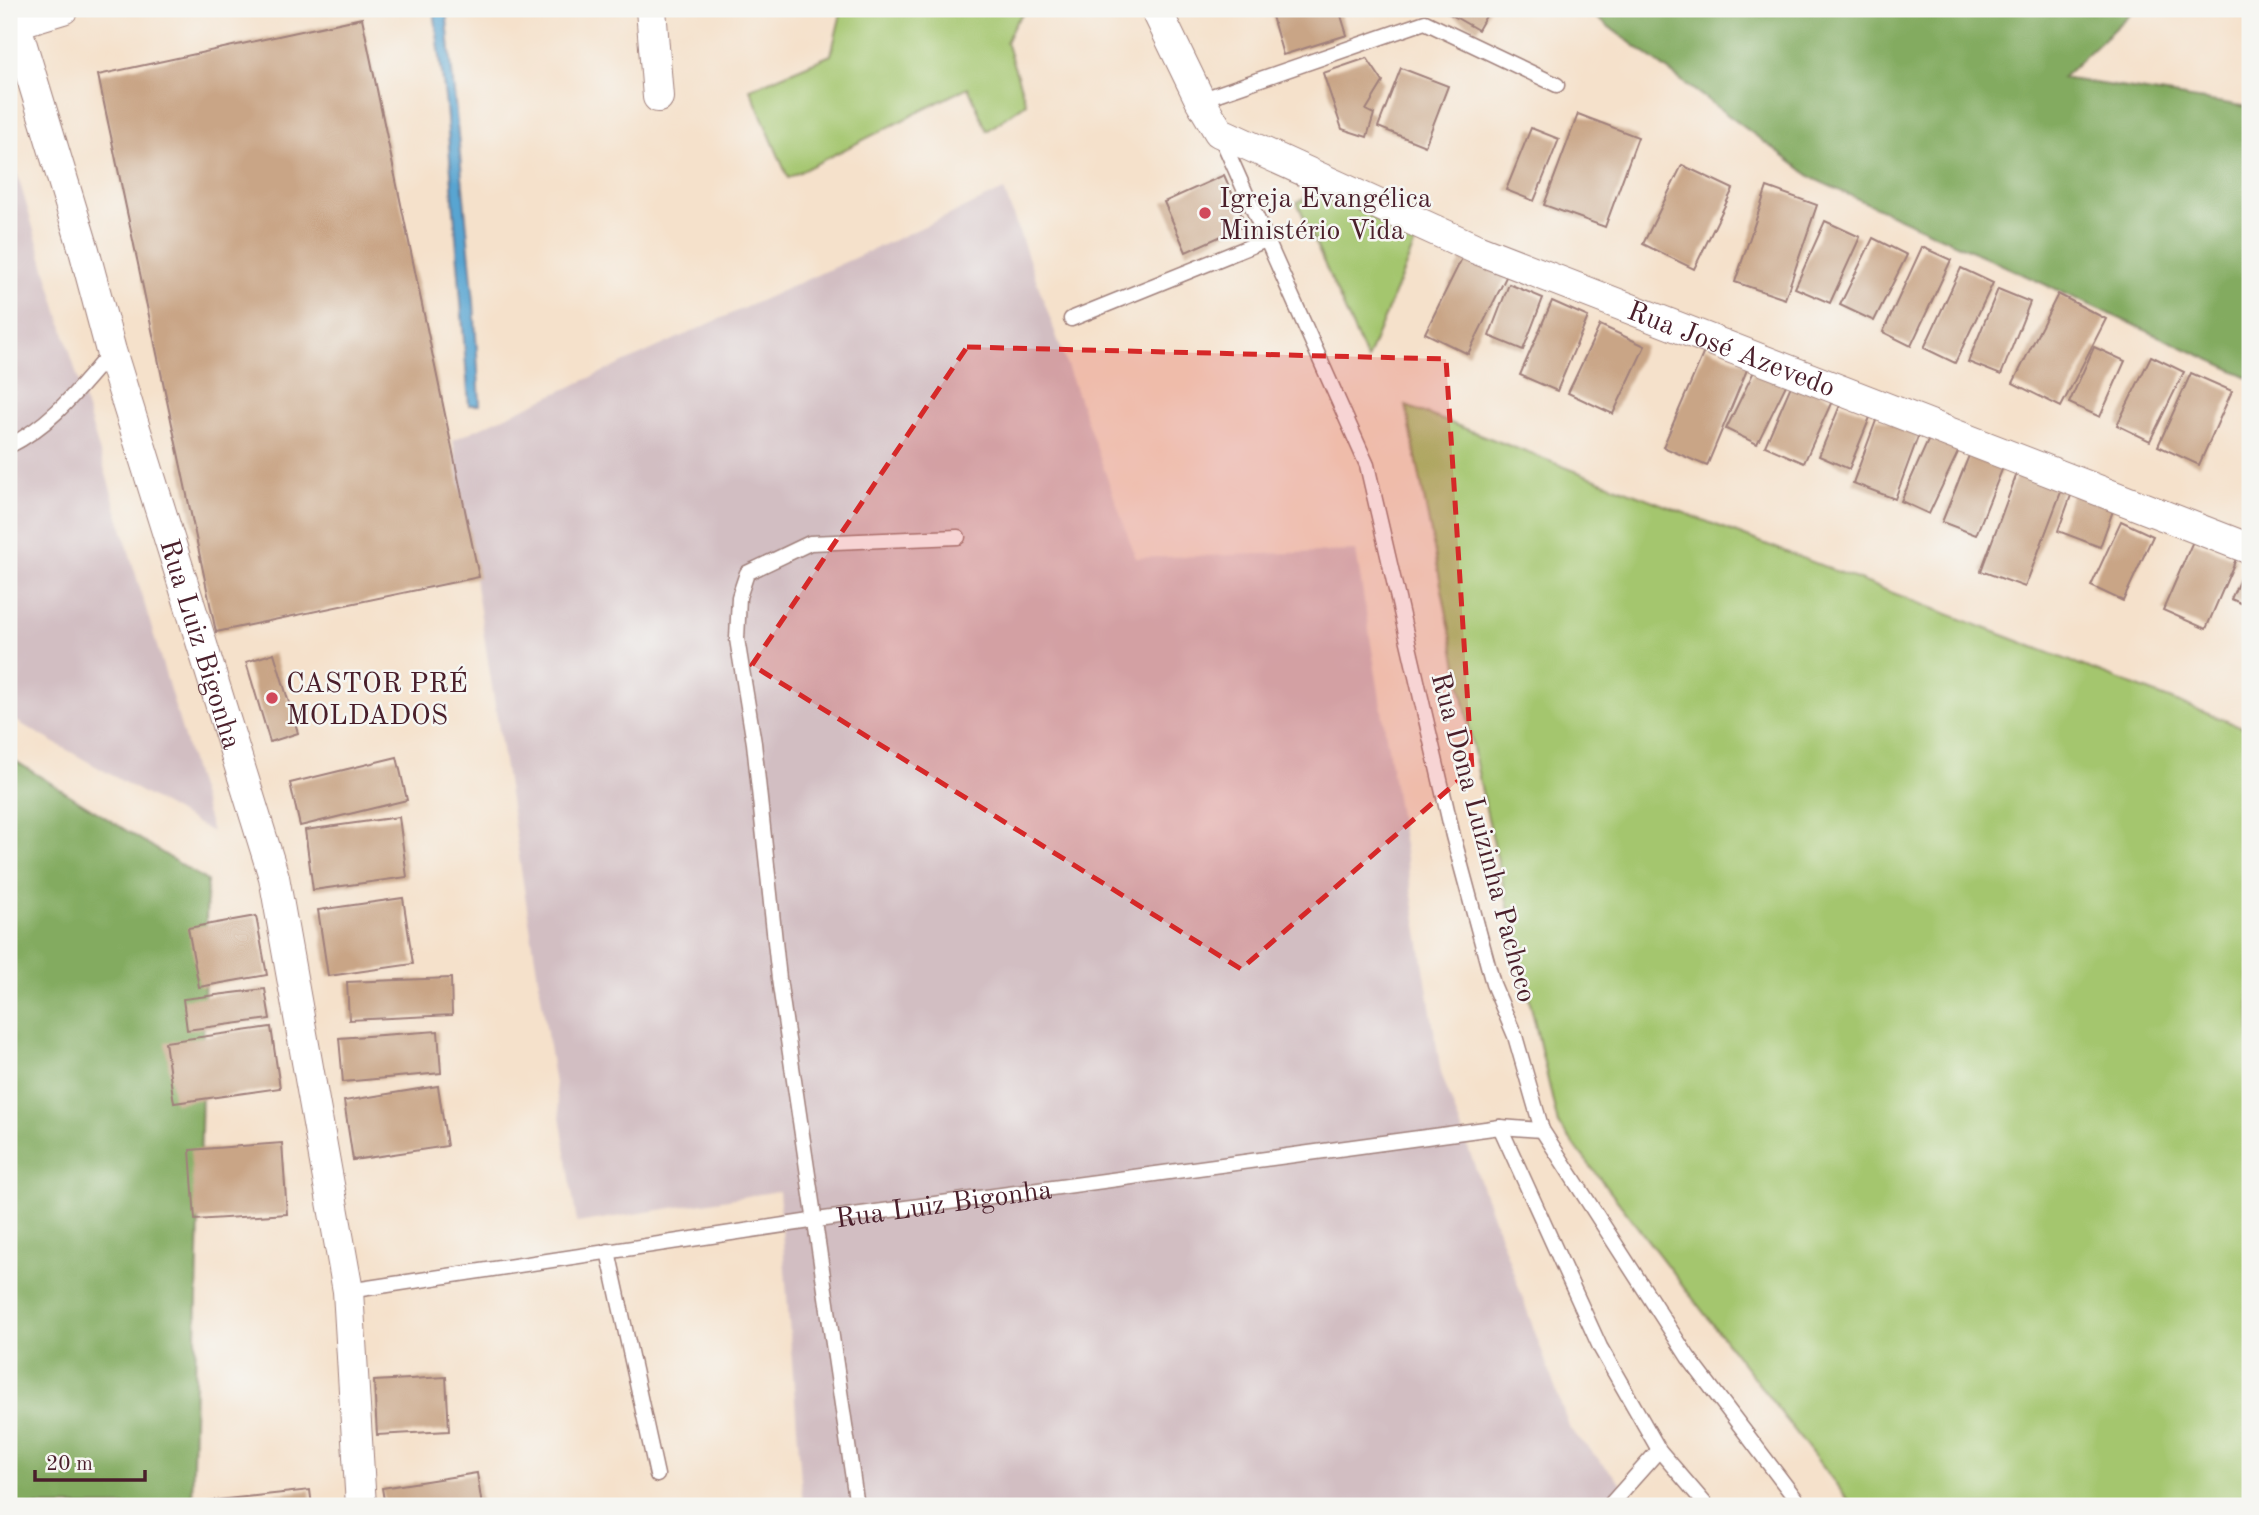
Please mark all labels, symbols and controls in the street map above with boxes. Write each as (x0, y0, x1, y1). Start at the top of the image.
place label: Igreja Evangélica Ministério Vida (1219, 186, 1432, 246)
marker: Igreja Evangélica Ministério Vida (1197, 205, 1213, 221)
street label: Rua José Azevedo (1623, 298, 1838, 404)
street label: Rua Luiz Bigonha (153, 536, 245, 753)
place label: CASTOR PRÉ MOLDADOS (286, 666, 468, 731)
street label: Rua Dona Luizinha Pacheco (1425, 670, 1540, 1006)
marker: CASTOR PRÉ MOLDADOS (264, 690, 280, 706)
street label: Rua Luiz Bigonha (834, 1177, 1054, 1234)
scale bar (35, 1438, 145, 1482)
text: 20 m (46, 1454, 93, 1475)

